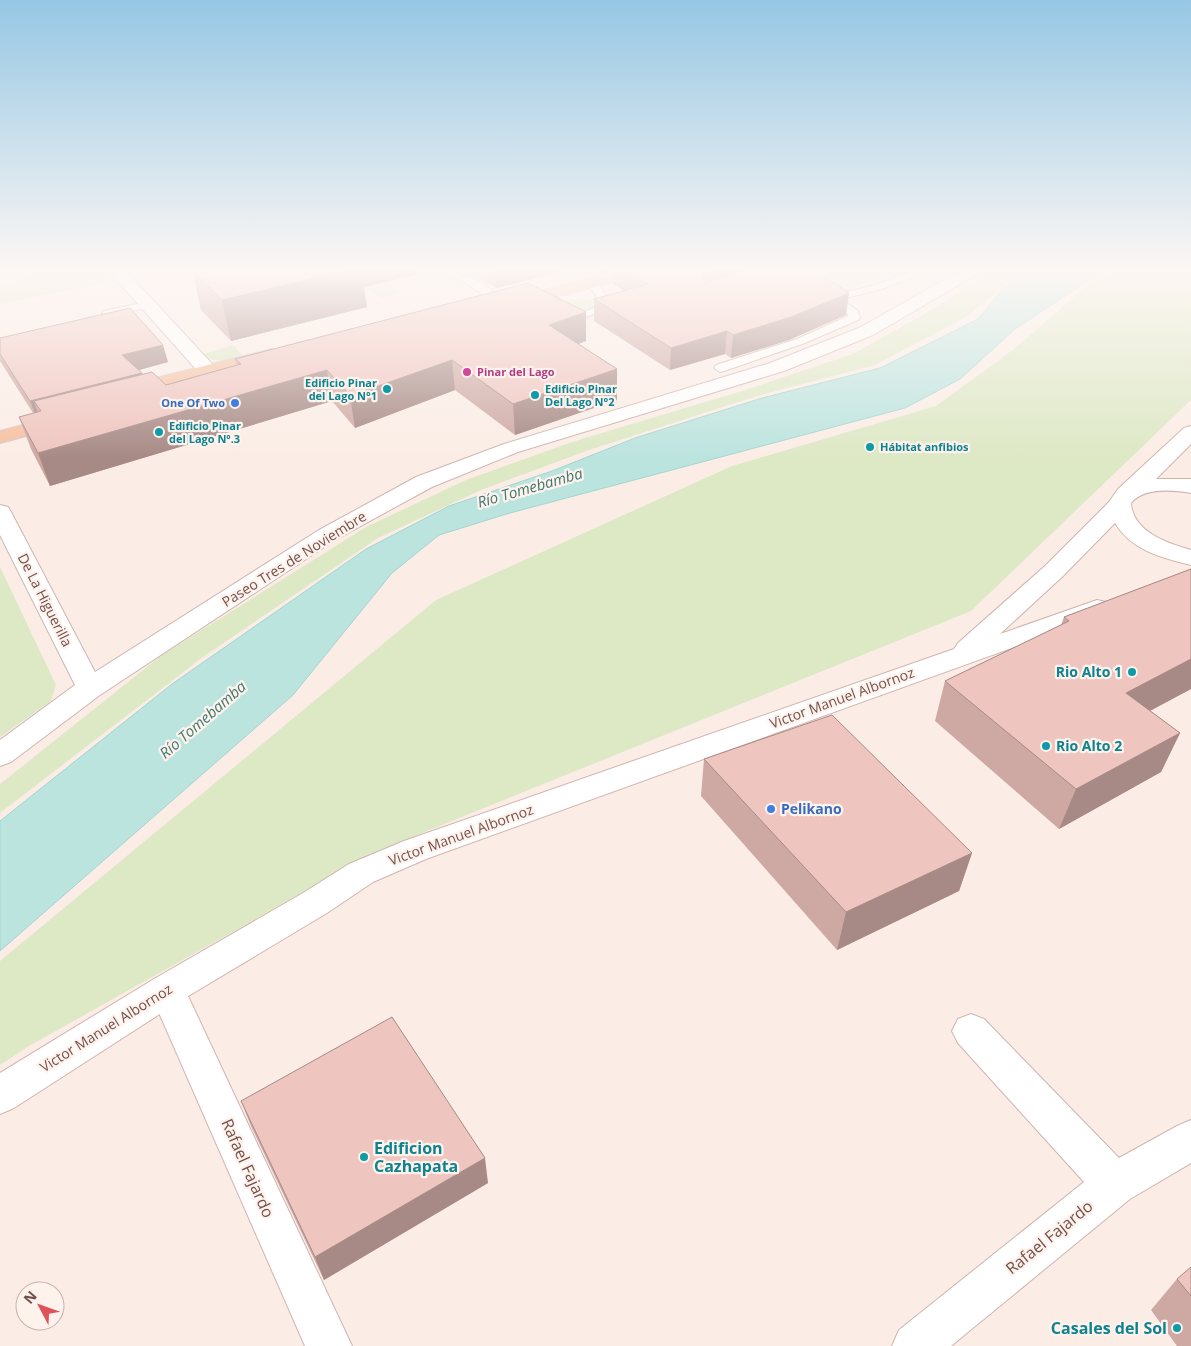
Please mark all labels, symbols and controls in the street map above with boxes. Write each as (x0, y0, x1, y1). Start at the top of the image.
place label: Pinar del Lago (477, 364, 555, 379)
marker: Pinar del Lago (461, 366, 473, 378)
place label: Edificio Pinar del Lago N°1 (305, 375, 377, 403)
place label: Edificio Pinar Del Lago N°2 (545, 381, 617, 409)
marker: Edificio Pinar del Lago N°1 (381, 383, 393, 395)
marker: Edificio Pinar Del Lago N°2 (529, 389, 541, 401)
place label: One Of Two (161, 395, 225, 410)
marker: One Of Two (229, 397, 241, 409)
place label: Edificio Pinar del Lago Nº.3 (169, 418, 241, 446)
marker: Edificio Pinar del Lago Nº.3 (153, 426, 165, 438)
place label: Hábitat anfibios (880, 439, 969, 454)
marker: Hábitat anfibios (864, 441, 876, 453)
water label: Río Tomebamba (475, 462, 585, 512)
street label: Paseo Tres de Noviembre (218, 506, 370, 611)
street label: De La Higuerilla (14, 550, 77, 650)
street label: Victor Manuel Albornoz (767, 662, 917, 733)
place label: Rio Alto 1 (1056, 662, 1122, 681)
marker: Rio Alto 1 (1126, 666, 1138, 678)
water label: Río Tomebamba (155, 676, 250, 762)
place label: Rio Alto 2 (1056, 736, 1122, 755)
marker: Rio Alto 2 (1040, 740, 1052, 752)
street label: Victor Manuel Albornoz (386, 799, 536, 870)
place label: Pelikano (781, 799, 842, 818)
marker: Pelikano (765, 803, 777, 815)
street label: Victor Manuel Albornoz (36, 979, 176, 1076)
street label: Rafael Fajardo (216, 1115, 280, 1221)
place label: Edificion Cazhapata (374, 1137, 458, 1177)
marker: Edificion Cazhapata (358, 1151, 370, 1163)
street label: Rafael Fajardo (1001, 1195, 1097, 1279)
north arrow (15, 1281, 65, 1331)
text: N (19, 1287, 41, 1308)
place label: Casales del Sol (1051, 1317, 1167, 1339)
marker: Casales del Sol (1171, 1322, 1183, 1334)

